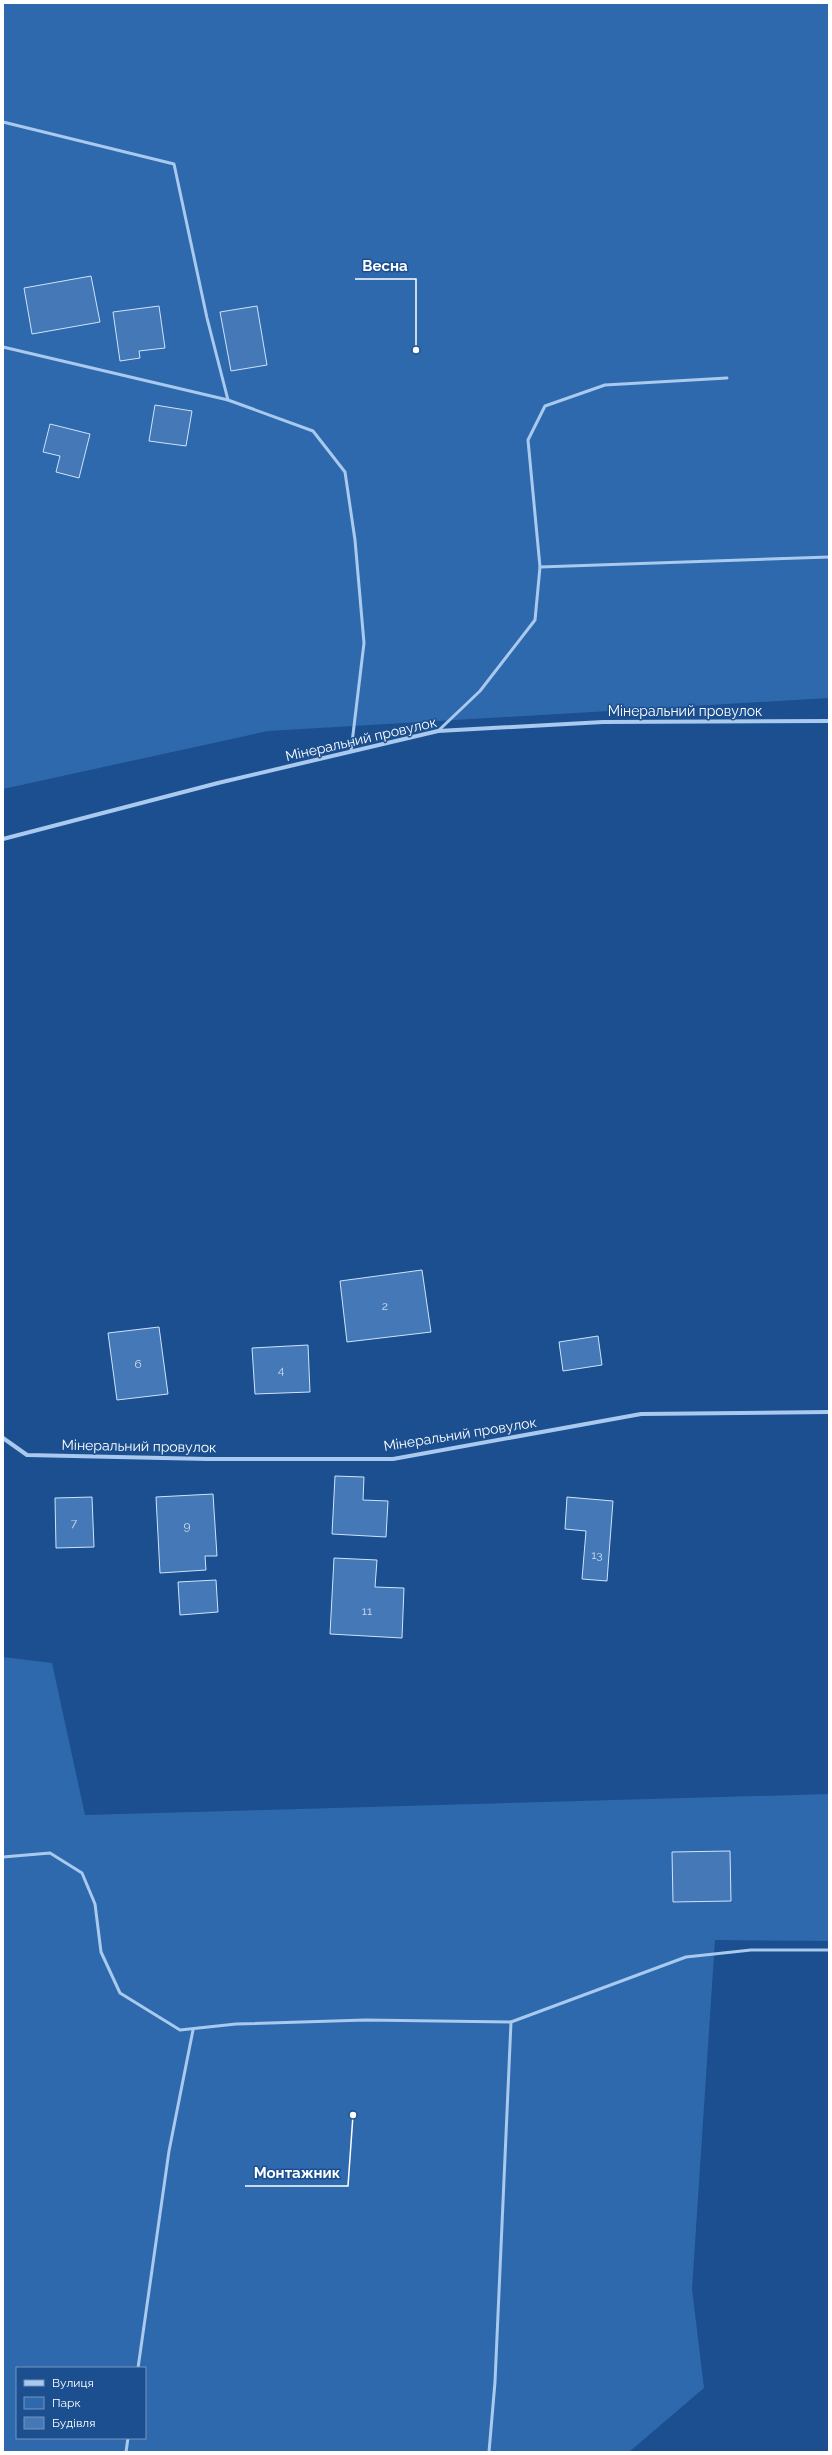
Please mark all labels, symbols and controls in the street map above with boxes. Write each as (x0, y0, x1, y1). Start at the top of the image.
callout: Весна (355, 252, 416, 279)
text: Весна (362, 257, 408, 275)
street label: Мінеральний провулок (608, 703, 762, 719)
street label: Мінеральний провулок (284, 714, 438, 764)
house number: 2 (382, 1299, 388, 1313)
house number: 6 (134, 1357, 142, 1371)
house number: 4 (278, 1363, 285, 1377)
street label: Мінеральний провулок (382, 1414, 538, 1454)
street label: Мінеральний провулок (62, 1437, 216, 1455)
house number: 7 (71, 1516, 78, 1530)
house number: 9 (183, 1519, 191, 1533)
house number: 13 (591, 1548, 603, 1562)
house number: 11 (362, 1604, 372, 1618)
callout: Монтажник (245, 2159, 348, 2186)
text: Монтажник (254, 2164, 341, 2182)
legend (16, 2367, 146, 2439)
text: Вулиця (52, 2376, 94, 2390)
text: Парк (52, 2396, 81, 2410)
text: Будівля (52, 2416, 95, 2430)

